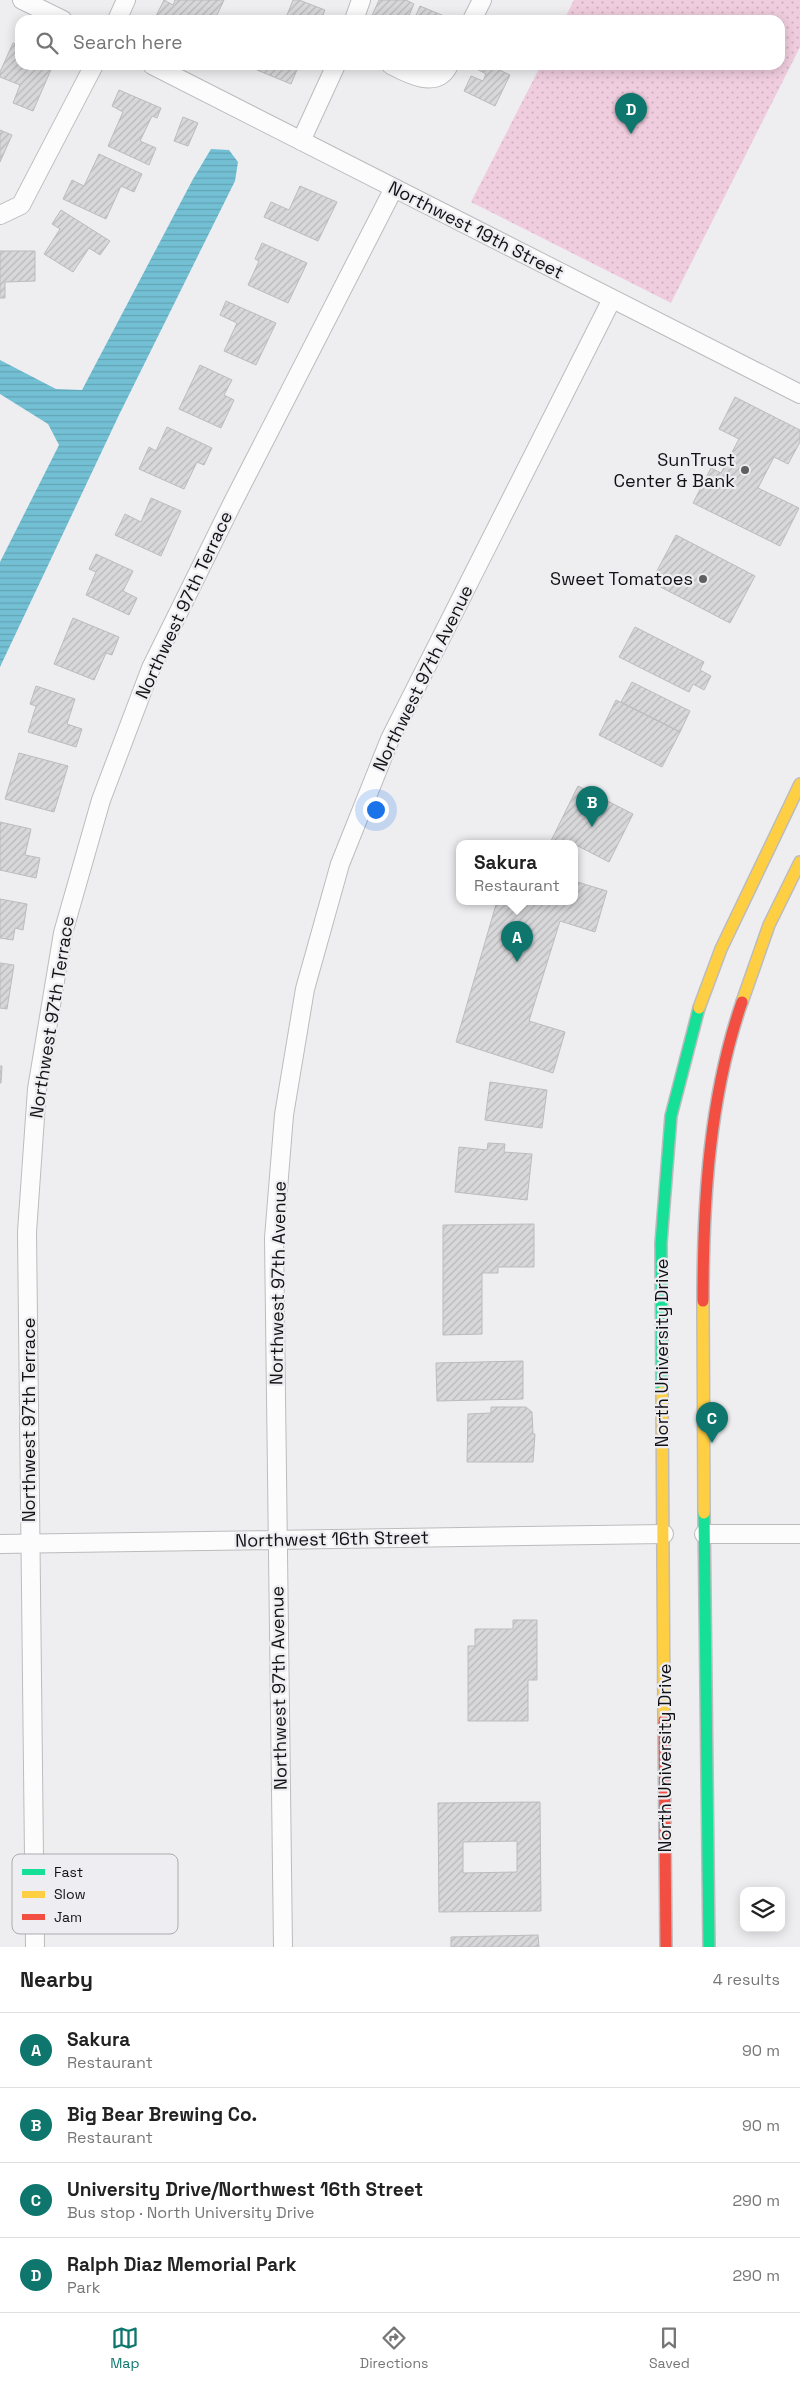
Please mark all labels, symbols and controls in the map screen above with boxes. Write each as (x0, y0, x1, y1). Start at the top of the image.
search box (15, 15, 785, 70)
icon: search (33, 29, 61, 57)
text: Search here (73, 30, 183, 55)
pin: D (615, 93, 647, 134)
street label: Northwest 19th Street (385, 175, 568, 284)
place label: SunTrust Center & Bank (614, 448, 735, 492)
marker: SunTrust Center & Bank (739, 464, 751, 476)
street label: Northwest 97th Terrace (130, 507, 237, 702)
place label: Sweet Tomatoes (550, 567, 693, 590)
marker: Sweet Tomatoes (697, 573, 709, 585)
street label: Northwest 97th Avenue (367, 581, 478, 775)
pin: B (576, 786, 608, 827)
your location (363, 797, 389, 823)
popup (456, 840, 578, 905)
text: Sakura (474, 850, 537, 875)
text: Restaurant (474, 875, 560, 896)
street label: Northwest 97th Terrace (24, 914, 79, 1120)
pin: A (501, 921, 533, 962)
street label: Northwest 97th Avenue (264, 1181, 291, 1385)
street label: North University Drive (650, 1259, 673, 1447)
street label: Northwest 97th Terrace (17, 1318, 40, 1522)
pin: C (696, 1402, 728, 1443)
street label: Northwest 16th Street (235, 1525, 429, 1552)
street label: Northwest 97th Avenue (265, 1586, 292, 1790)
street label: North University Drive (653, 1664, 676, 1852)
legend (12, 1854, 178, 1934)
text: Fast (54, 1863, 83, 1881)
text: Slow (54, 1885, 86, 1903)
map controls (740, 1887, 785, 1932)
button: layers (740, 1887, 785, 1932)
text: Jam (54, 1908, 82, 1926)
text: Nearby (20, 1966, 93, 1993)
text: 4 results (713, 1969, 780, 1990)
text: Sakura (67, 2027, 130, 2052)
text: A (31, 2040, 41, 2061)
text: 90 m (742, 2040, 780, 2061)
text: Restaurant (67, 2052, 153, 2073)
text: Big Bear Brewing Co. (67, 2102, 257, 2127)
text: B (31, 2115, 41, 2136)
text: 90 m (742, 2115, 780, 2136)
text: Restaurant (67, 2127, 153, 2148)
text: University Drive/Northwest 16th Street (67, 2177, 423, 2202)
text: C (31, 2190, 41, 2211)
text: 290 m (732, 2190, 780, 2211)
text: Bus stop · North University Drive (67, 2202, 314, 2223)
text: Ralph Diaz Memorial Park (67, 2252, 297, 2277)
text: D (31, 2265, 41, 2286)
text: 290 m (732, 2265, 780, 2286)
text: Park (67, 2277, 100, 2298)
tab: Map (110, 2324, 139, 2372)
tab: Directions (360, 2324, 428, 2372)
tab: Saved (649, 2324, 690, 2372)

